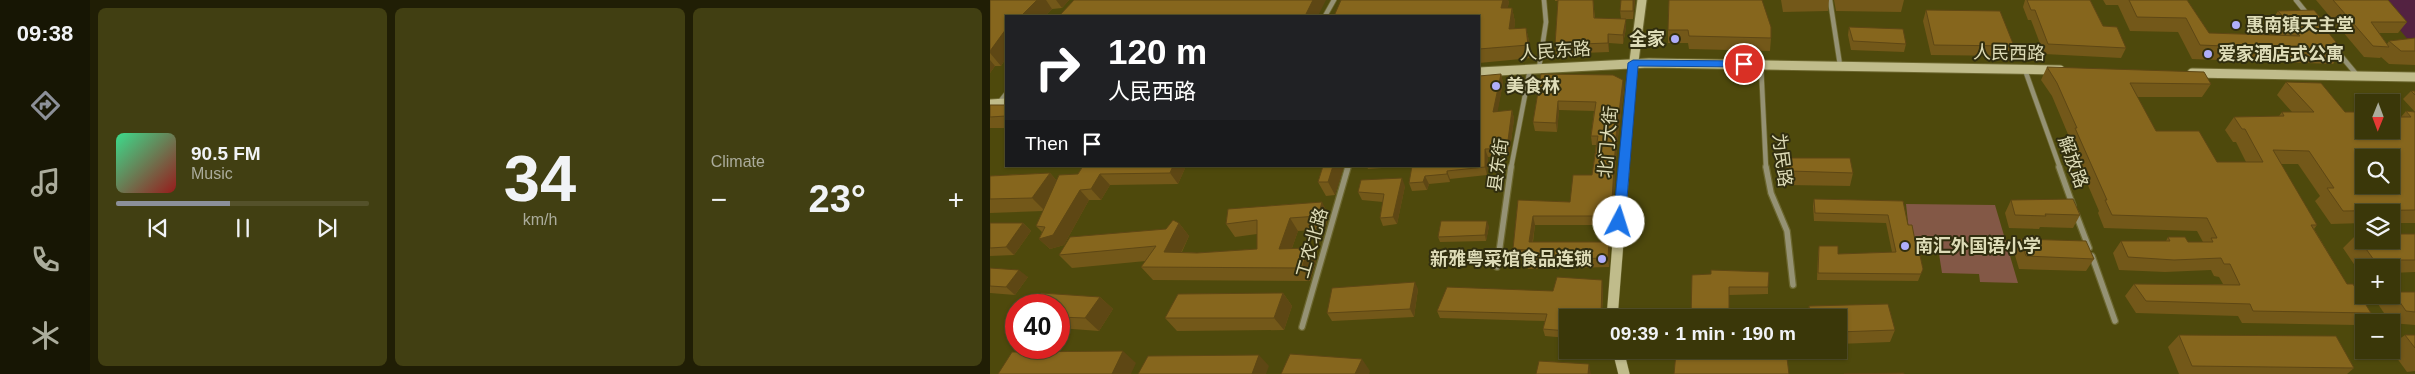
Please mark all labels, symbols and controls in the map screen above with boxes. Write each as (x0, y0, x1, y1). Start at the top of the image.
place label: 惠南镇天主堂 (2246, 15, 2354, 35)
marker: 惠南镇天主堂 (2230, 19, 2242, 31)
text: 09:38 (17, 21, 73, 46)
place label: 全家 (1629, 29, 1665, 49)
text: 120 m (1108, 32, 1207, 71)
marker: 全家 (1669, 33, 1681, 45)
icon: right (1025, 35, 1090, 100)
street label: 人民东路 (1518, 39, 1592, 63)
street label: 人民西路 (1973, 42, 2045, 64)
pin (1723, 43, 1765, 85)
place label: 爱家酒店式公寓 (2218, 44, 2344, 64)
marker: 爱家酒店式公寓 (2202, 48, 2214, 60)
icon: arrive (1730, 50, 1758, 78)
place label: 美食林 (1506, 76, 1560, 96)
text: 人民西路 (1108, 79, 1196, 104)
marker: 美食林 (1490, 80, 1502, 92)
icon: directions (28, 88, 63, 123)
north arrow (2355, 94, 2400, 139)
map controls (2355, 94, 2400, 359)
street label: 北门大街 (1595, 105, 1621, 179)
icon: arrive (1078, 130, 1106, 158)
street label: 为民路 (1769, 132, 1795, 188)
text: Then (1025, 133, 1068, 154)
street label: 解放路 (2054, 133, 2092, 191)
street label: 县东街 (1484, 137, 1512, 193)
text: 34 (504, 142, 576, 215)
text: 90.5 FM (191, 143, 261, 164)
button: search (2355, 149, 2400, 194)
text: Climate (711, 153, 765, 170)
icon: music (28, 165, 63, 200)
text: Music (191, 165, 233, 182)
text: 23° (809, 178, 866, 220)
text: − (711, 184, 727, 215)
text: + (948, 184, 964, 215)
position arrow (1592, 195, 1644, 247)
button: layers (2355, 204, 2400, 249)
street label: 工农北路 (1292, 206, 1332, 280)
text: km/h (523, 211, 557, 228)
icon: previous (144, 214, 172, 242)
icon: pause (229, 214, 257, 242)
icon: next (313, 214, 341, 242)
place label: 南汇外国语小学 (1915, 236, 2041, 256)
marker: 南汇外国语小学 (1899, 240, 1911, 252)
icon: phone (28, 242, 63, 277)
place label: 新雅粤菜馆食品连锁 (1430, 249, 1592, 269)
marker: 新雅粤菜馆食品连锁 (1596, 253, 1608, 265)
button: + (2355, 259, 2400, 304)
speed limit sign: 40 (1005, 294, 1070, 359)
button: − (2355, 314, 2400, 359)
icon: climate (28, 318, 63, 353)
text: 09:39 · 1 min · 190 m (1610, 323, 1796, 344)

